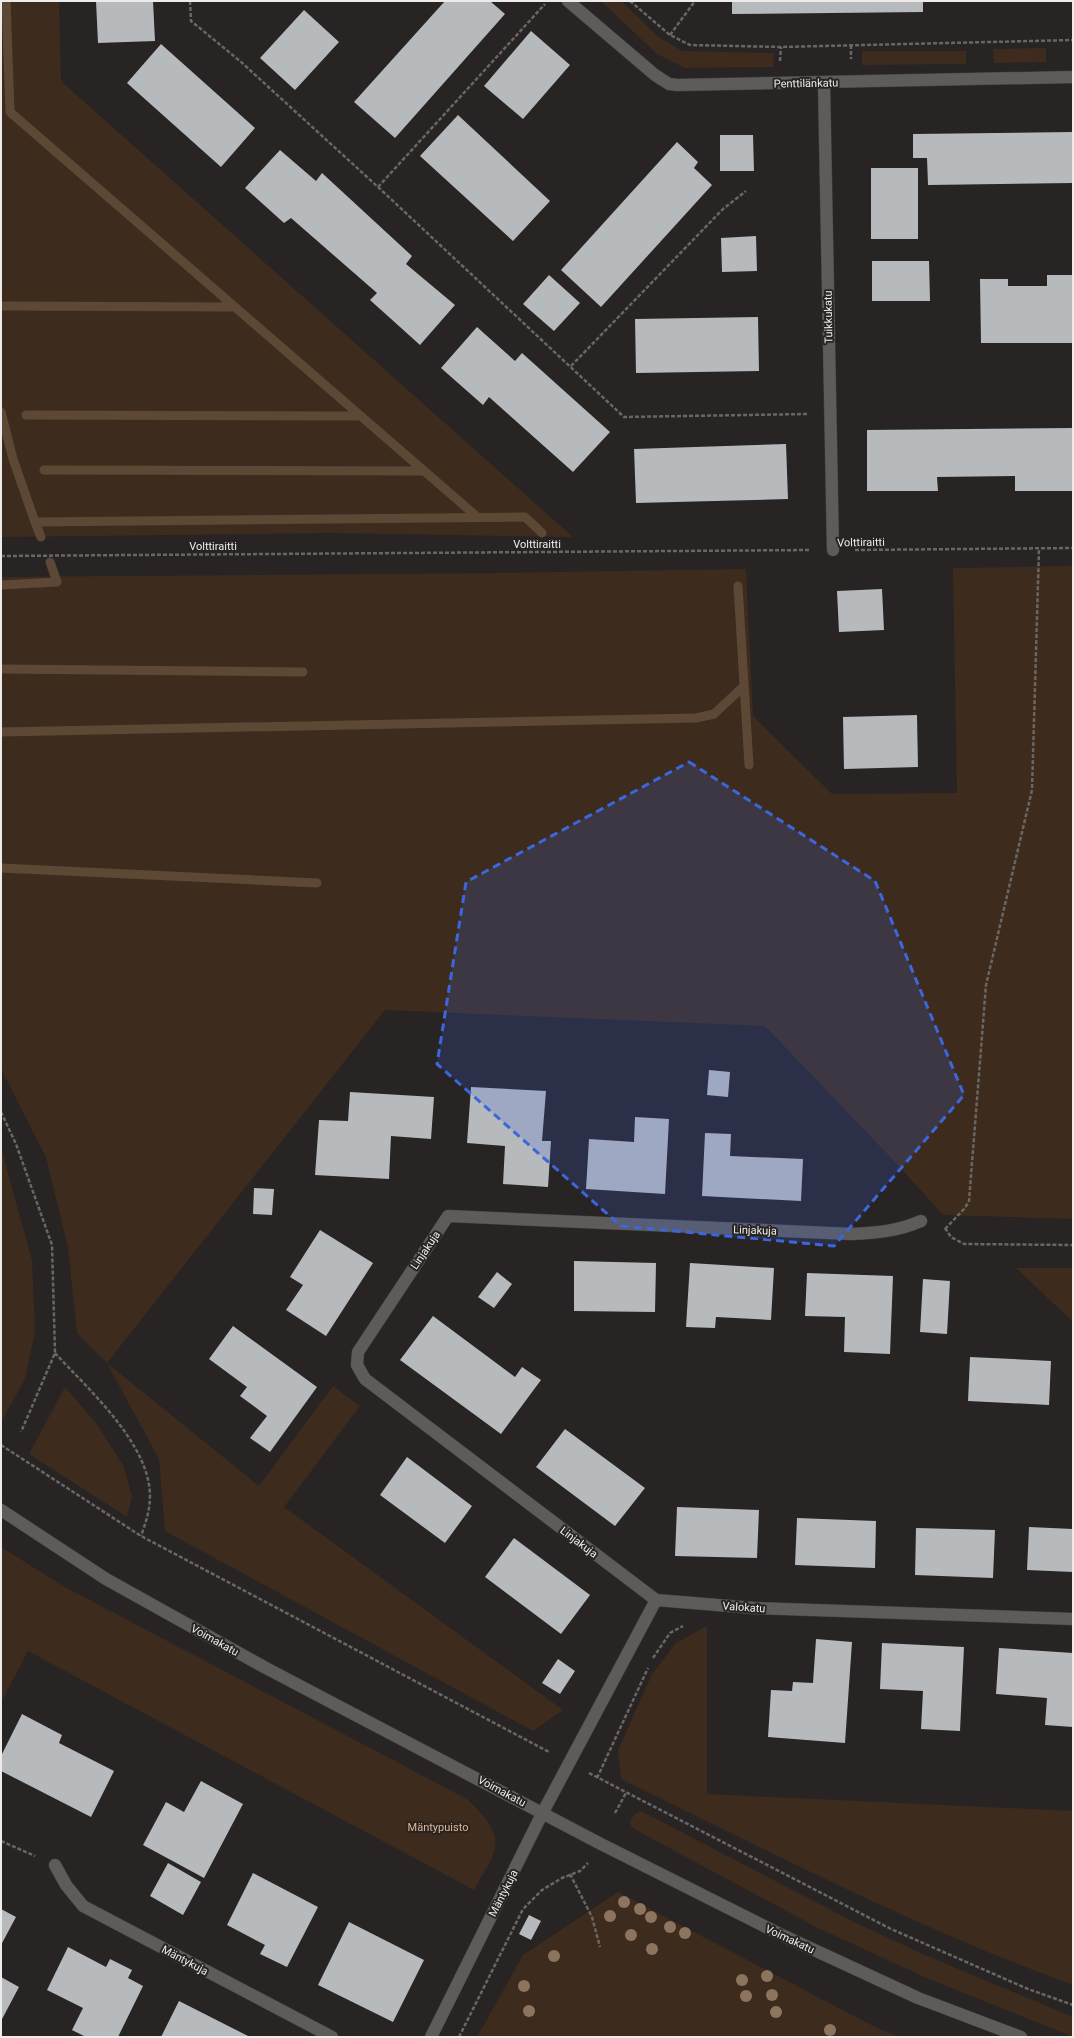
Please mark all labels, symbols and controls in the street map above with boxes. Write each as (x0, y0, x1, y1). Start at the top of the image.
street label: Penttilänkatu (774, 76, 838, 91)
street label: Tuikkukatu (822, 290, 835, 344)
street label: Volttiraitti (837, 536, 885, 549)
street label: Volttiraitti (513, 538, 561, 551)
street label: Volttiraitti (189, 540, 237, 553)
street label: Linjakuja (733, 1223, 777, 1238)
street label: Linjakuja (408, 1229, 443, 1272)
street label: Linjakuja (557, 1524, 600, 1561)
street label: Valokatu (722, 1600, 766, 1615)
street label: Voimakatu (189, 1622, 241, 1659)
street label: Voimakatu (476, 1773, 528, 1810)
park label: Mäntypuisto (408, 1821, 468, 1834)
street label: Mäntykuja (486, 1868, 521, 1919)
street label: Voimakatu (763, 1922, 816, 1956)
street label: Mäntykuja (159, 1943, 210, 1978)

